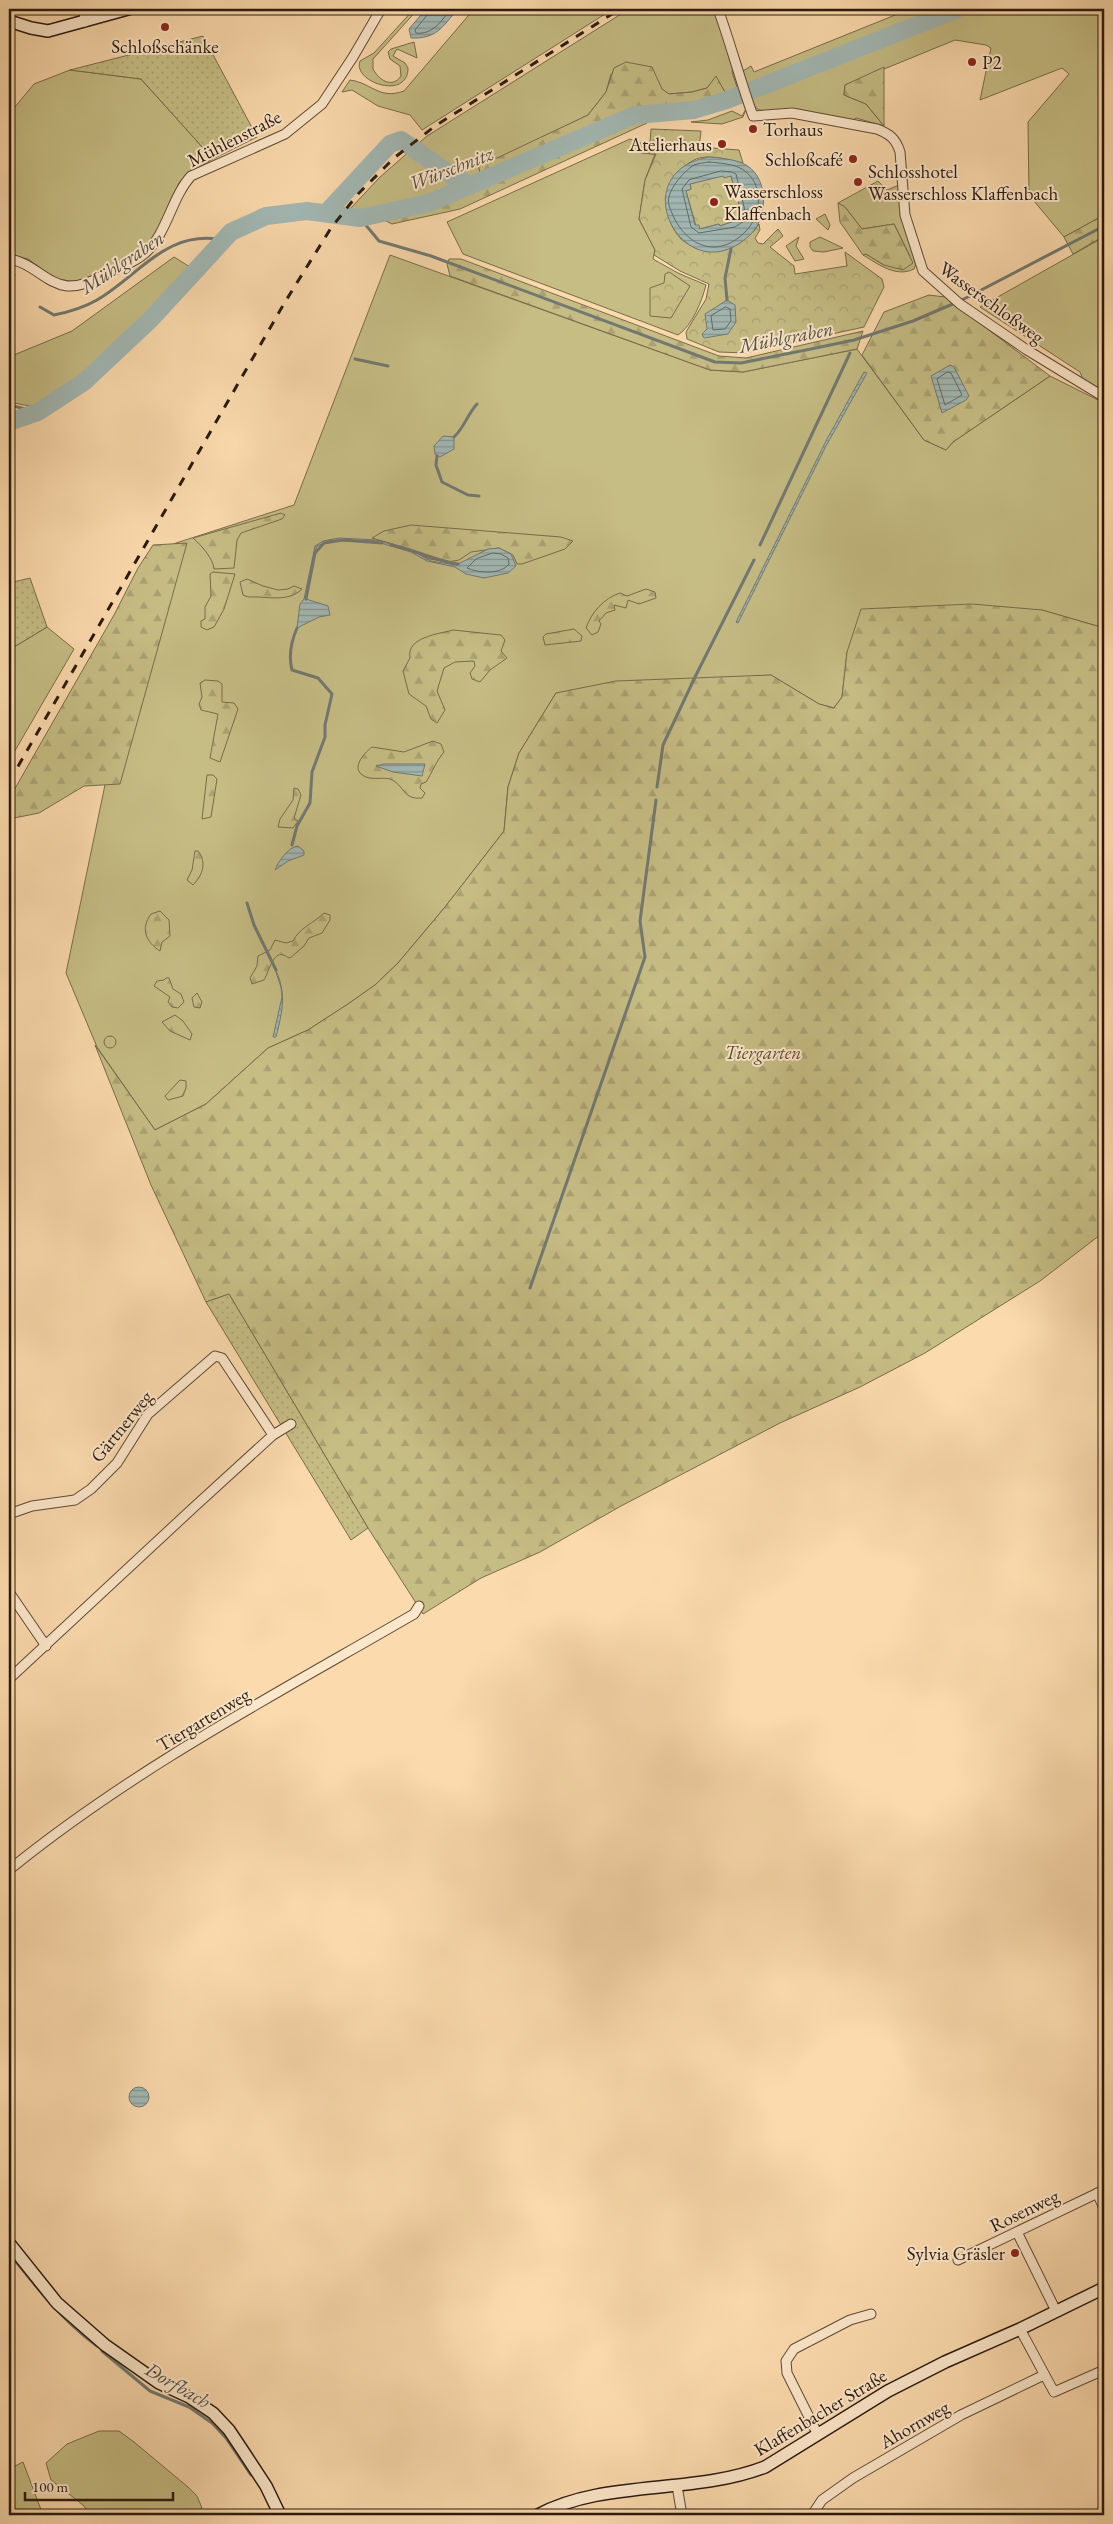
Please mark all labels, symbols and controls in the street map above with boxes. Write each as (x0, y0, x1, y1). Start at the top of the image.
marker: Schloßschänke (159, 21, 171, 33)
place label: Schloßschänke (111, 34, 219, 59)
place label: P2 (982, 50, 1002, 75)
marker: P2 (966, 56, 978, 68)
street label: Mühlenstraße (183, 104, 285, 173)
place label: Torhaus (763, 117, 823, 142)
marker: Torhaus (747, 123, 759, 135)
place label: Atelierhaus (628, 132, 712, 157)
marker: Atelierhaus (716, 138, 728, 150)
water label: Würschnitz (405, 140, 498, 196)
place label: Schloßcafé (765, 147, 843, 172)
marker: Schloßcafé (847, 153, 859, 165)
place label: Schlosshotel Wasserschloss Klaffenbach (868, 159, 1059, 206)
marker: Schlosshotel Wasserschloss Klaffenbach (852, 176, 864, 188)
place label: Wasserschloss Klaffenbach (724, 179, 823, 226)
marker: Wasserschloss Klaffenbach (708, 196, 720, 208)
water label: Mühlgraben (74, 225, 169, 300)
street label: Wasserschloßweg (934, 256, 1050, 350)
water label: Mühlgraben (736, 315, 835, 359)
park label: Tiergarten (725, 1040, 801, 1065)
street label: Gärtnerweg (85, 1385, 159, 1468)
street label: Tiergartenweg (152, 1681, 255, 1757)
street label: Rosenweg (985, 2183, 1064, 2238)
place label: Sylvia Gräsler (907, 2241, 1006, 2266)
marker: Sylvia Gräsler (1009, 2247, 1021, 2259)
water label: Dorfbach (140, 2355, 215, 2414)
street label: Klaffenbacher Straße (749, 2363, 891, 2462)
street label: Ahornweg (874, 2394, 954, 2455)
scale bar (25, 2469, 172, 2501)
text: 100 m (32, 2477, 69, 2496)

